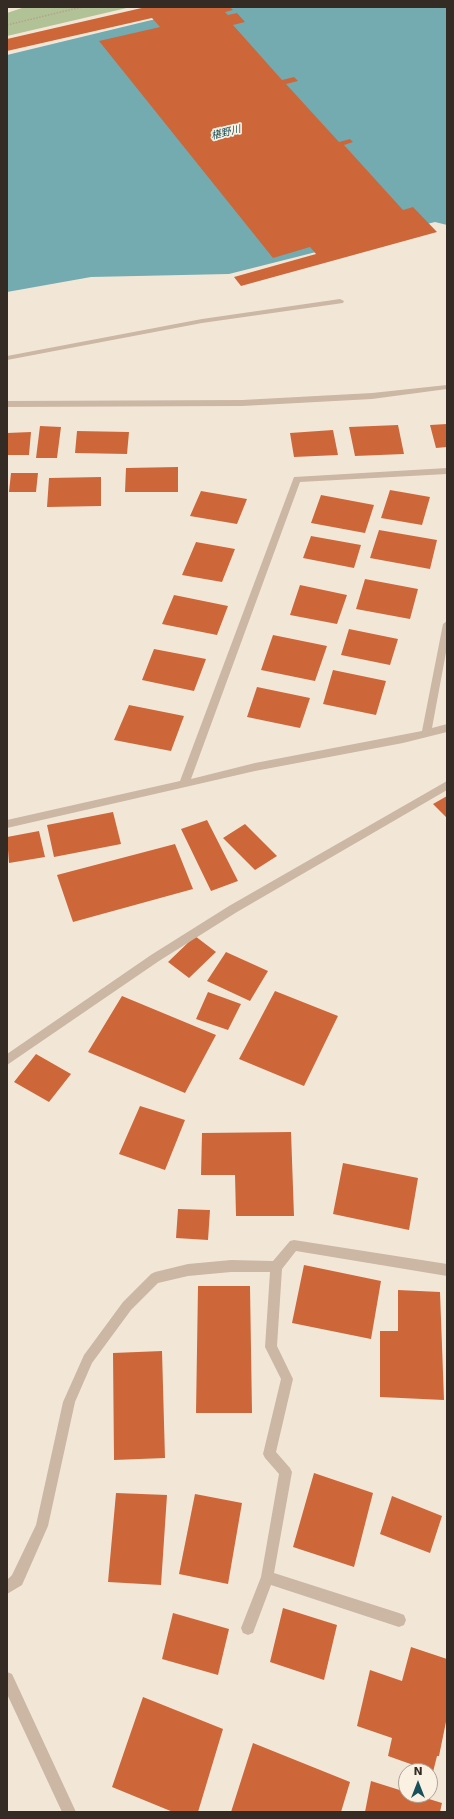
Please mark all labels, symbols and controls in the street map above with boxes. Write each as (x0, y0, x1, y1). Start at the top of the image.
water label: 椹野川 (210, 124, 242, 142)
north arrow (398, 1763, 438, 1803)
text: N (413, 1765, 423, 1778)

